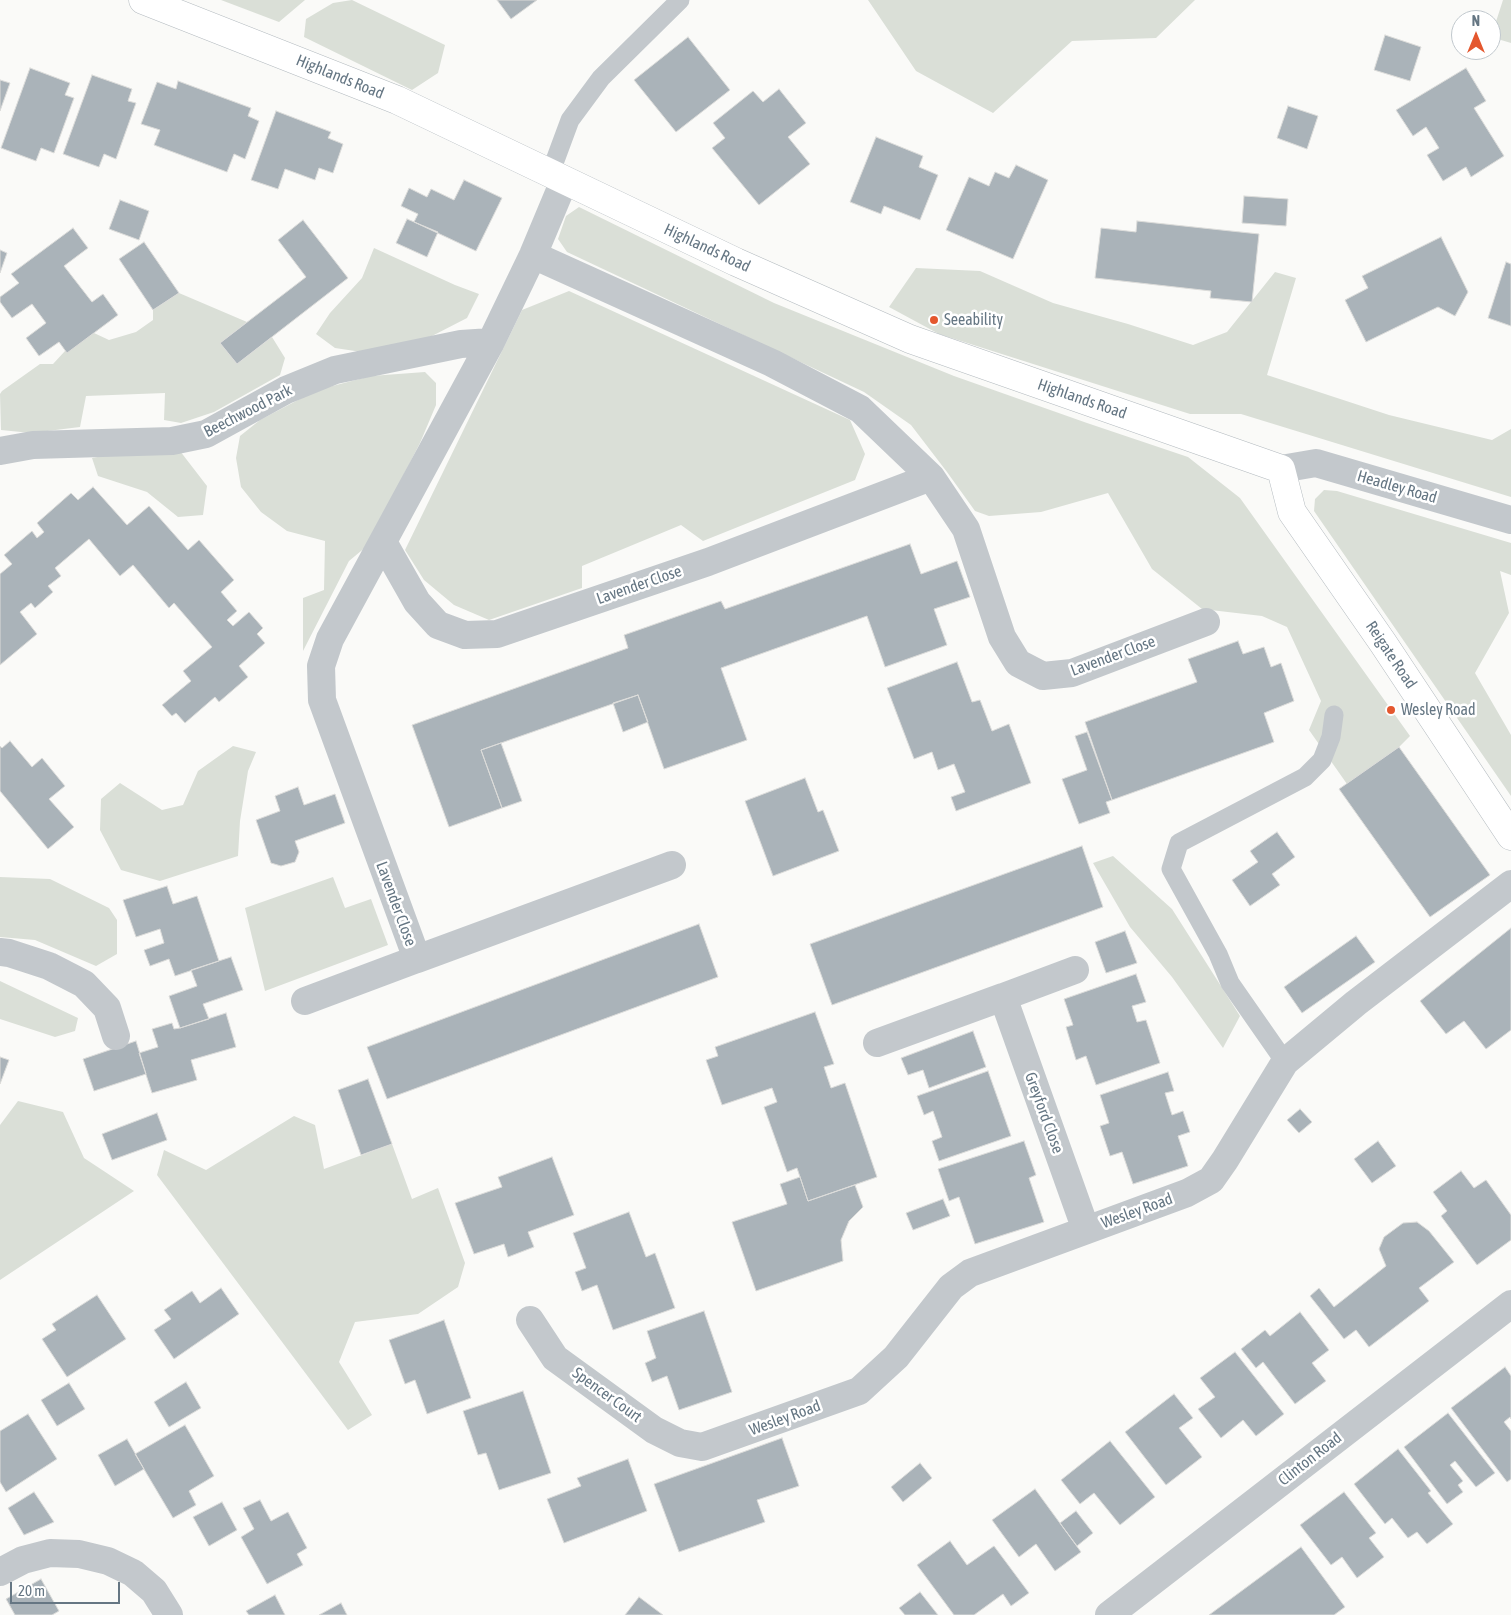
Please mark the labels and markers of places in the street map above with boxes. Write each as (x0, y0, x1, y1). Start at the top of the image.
place label: Seeability (944, 310, 1003, 330)
marker: Seeability (928, 314, 940, 326)
place label: Wesley Road (1401, 700, 1476, 720)
marker: Wesley Road (1385, 704, 1397, 716)

